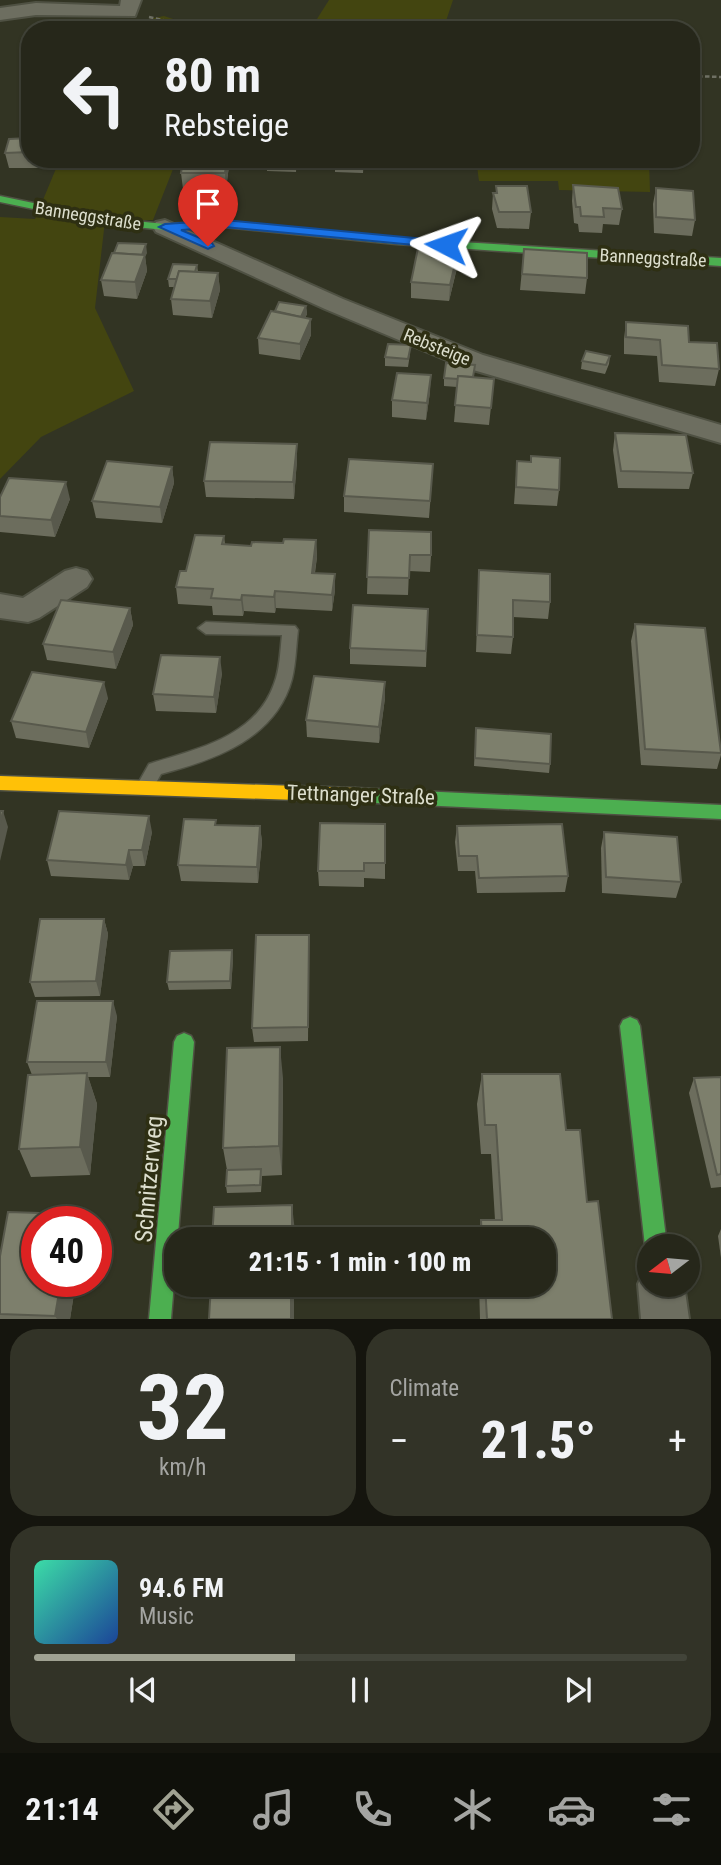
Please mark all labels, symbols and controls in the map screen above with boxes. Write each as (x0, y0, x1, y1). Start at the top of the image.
text: 80 m (164, 47, 261, 104)
icon: left (49, 49, 140, 140)
text: Rebsteige (164, 106, 289, 144)
pin (178, 174, 238, 246)
icon: arrive (189, 185, 227, 223)
street label: Banneggstraße (33, 197, 143, 234)
position arrow (409, 208, 483, 282)
street label: Banneggstraße (599, 244, 707, 271)
street label: Rebsteige (401, 324, 474, 369)
street label: Tettnanger Straße (287, 780, 436, 810)
street label: Schnitzerweg (130, 1114, 168, 1244)
speed limit sign: 40 (21, 1206, 112, 1297)
north arrow (637, 1234, 700, 1297)
map controls (637, 1234, 700, 1297)
text: 21:15 · 1 min · 100 m (249, 1247, 471, 1277)
text: 32 (137, 1355, 229, 1461)
text: Climate (390, 1375, 459, 1402)
text: 21.5° (481, 1410, 596, 1471)
text: − (390, 1419, 409, 1463)
text: + (668, 1419, 687, 1463)
text: km/h (159, 1454, 206, 1481)
text: 94.6 FM (139, 1573, 224, 1603)
text: Music (139, 1603, 194, 1630)
icon: previous (124, 1671, 162, 1709)
icon: pause (341, 1671, 379, 1709)
icon: next (559, 1671, 597, 1709)
icon: directions (149, 1785, 198, 1834)
icon: music (249, 1785, 298, 1834)
icon: phone (348, 1785, 397, 1834)
icon: climate (448, 1785, 497, 1834)
icon: car (547, 1785, 596, 1834)
icon: filters (647, 1785, 696, 1834)
text: 21:14 (25, 1790, 99, 1828)

